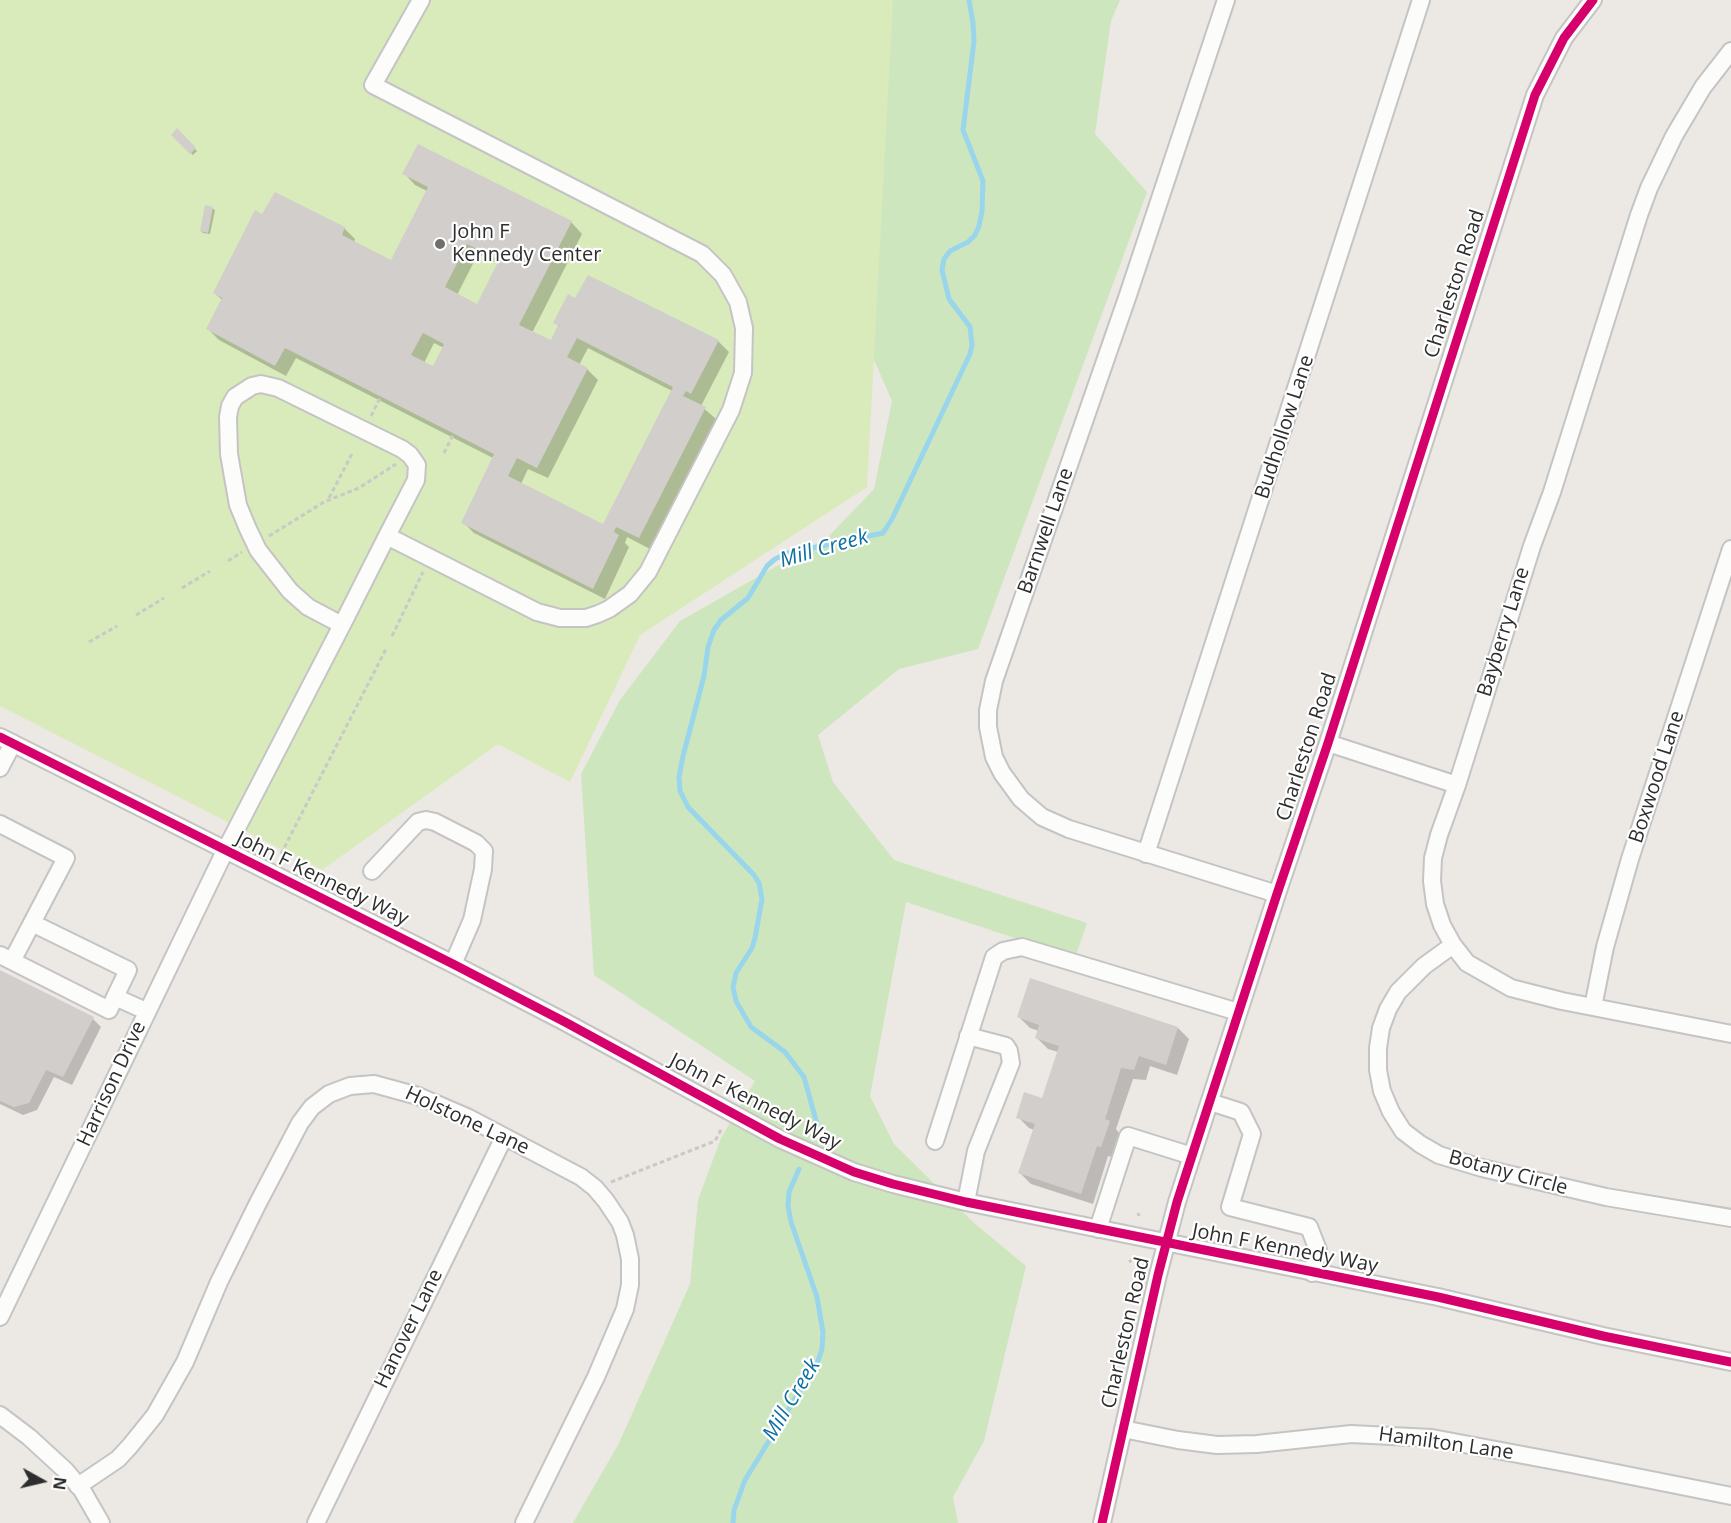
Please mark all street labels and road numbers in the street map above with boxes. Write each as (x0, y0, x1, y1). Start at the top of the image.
street label: Charleston Road (1420, 207, 1490, 361)
street label: Budhollow Lane (1250, 352, 1320, 502)
street label: Barnwell Lane (1013, 465, 1079, 597)
street label: Bayberry Lane (1473, 564, 1535, 700)
street label: Charleston Road (1272, 670, 1342, 824)
street label: Boxwood Lane (1624, 708, 1690, 846)
street label: John F Kennedy Way (232, 827, 412, 931)
street label: Harrison Drive (73, 1018, 151, 1150)
street label: John F Kennedy Way (665, 1048, 845, 1156)
street label: Holstone Lane (401, 1082, 533, 1160)
street label: Botany Circle (1446, 1146, 1570, 1200)
street label: John F Kennedy Way (1190, 1219, 1380, 1279)
street label: Charleston Road (1097, 1255, 1155, 1411)
street label: Hanover Lane (370, 1265, 448, 1393)
street label: Hamilton Lane (1377, 1423, 1515, 1465)

